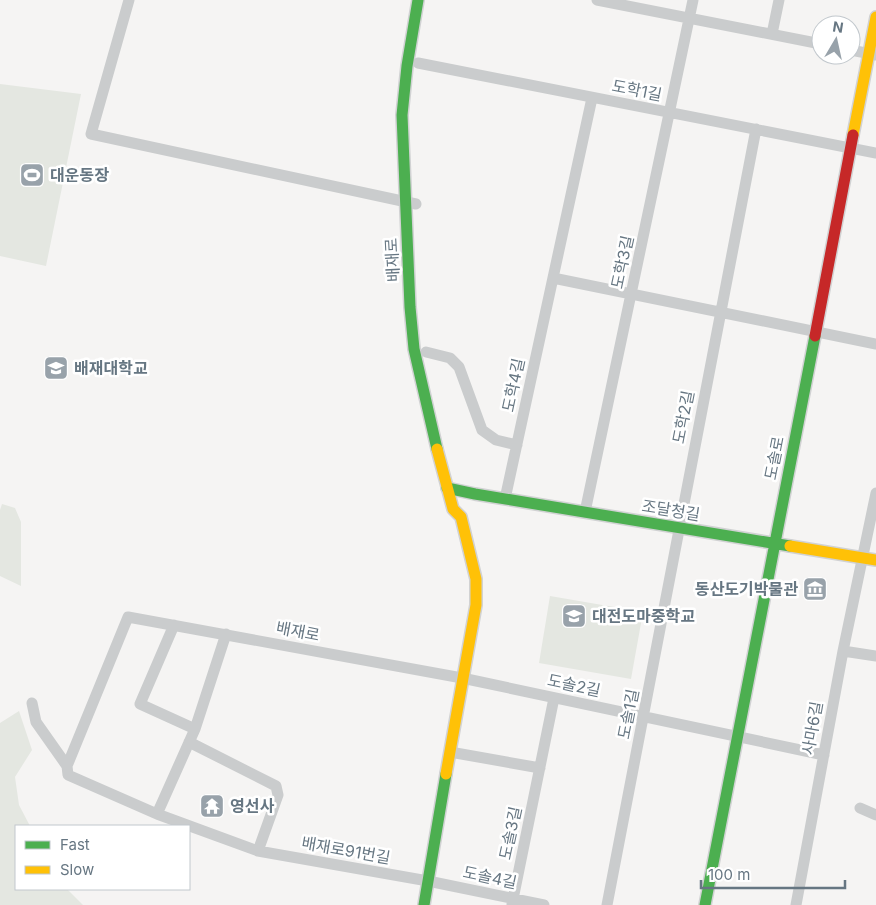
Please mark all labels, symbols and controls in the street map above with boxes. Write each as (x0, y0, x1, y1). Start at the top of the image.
north arrow (811, 15, 861, 65)
text: N (832, 17, 845, 36)
street label: 도학1길 (610, 75, 664, 105)
sports icon: 대운동장 (19, 162, 45, 188)
place label: 대운동장 (50, 165, 109, 185)
street label: 도학3길 (607, 233, 637, 291)
street label: 배재로 (381, 237, 403, 283)
school or university icon: 배재대학교 (43, 355, 69, 381)
street label: 도학4길 (498, 356, 528, 414)
place label: 배재대학교 (74, 358, 148, 378)
street label: 도학2길 (668, 389, 698, 445)
street label: 도솔로 (760, 434, 788, 482)
street label: 조달청길 (640, 496, 702, 524)
museum icon: 동산도기박물관 (802, 576, 828, 602)
place label: 동산도기박물관 (695, 579, 798, 599)
school or university icon: 대전도마중학교 (561, 603, 587, 629)
place label: 대전도마중학교 (592, 606, 695, 626)
street label: 배재로 (274, 617, 322, 645)
street label: 도솔2길 (546, 670, 602, 700)
street label: 도솔1길 (613, 687, 643, 741)
street label: 사마6길 (797, 700, 827, 756)
temple icon: 영선사 (199, 793, 225, 819)
place label: 영선사 (230, 796, 274, 816)
street label: 도솔3길 (495, 804, 525, 862)
legend (15, 825, 190, 890)
street label: 배재로91번길 (300, 832, 392, 868)
text: Fast (60, 835, 90, 854)
scale bar (701, 858, 845, 890)
text: Slow (60, 860, 94, 879)
street label: 도솔4길 (461, 862, 519, 892)
text: 100 m (708, 865, 750, 884)

